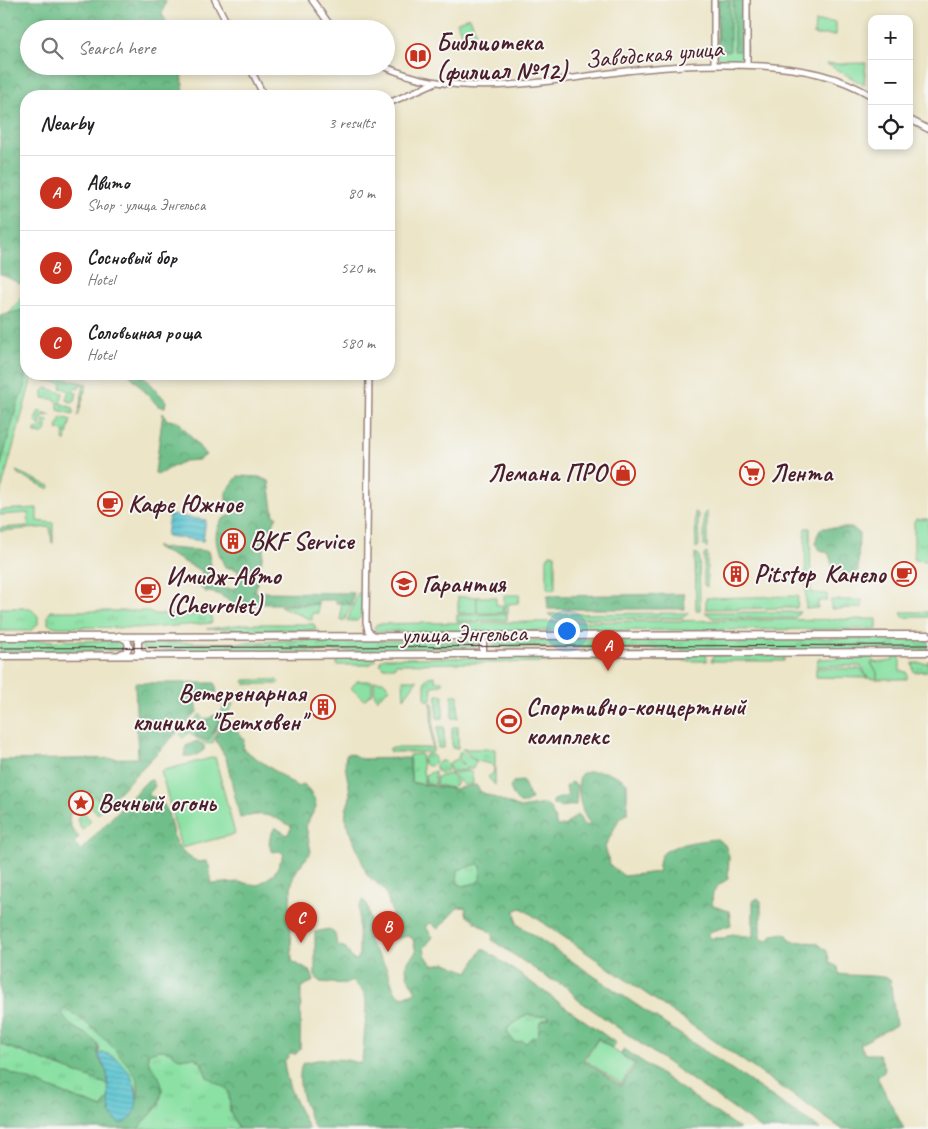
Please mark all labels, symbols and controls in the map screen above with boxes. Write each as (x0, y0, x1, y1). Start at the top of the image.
map controls (868, 15, 913, 150)
button: + (868, 15, 913, 60)
search box (20, 20, 395, 75)
place label: Библиотека (филиал №12) (436, 26, 569, 87)
street label: Заводская улица (584, 32, 726, 76)
icon: search (38, 34, 66, 62)
text: Search here (78, 36, 155, 60)
library icon: Библиотека (филиал №12) (405, 43, 431, 69)
button: − (868, 60, 913, 105)
button: locate (868, 105, 913, 150)
text: Nearby (40, 110, 93, 136)
text: 3 results (328, 113, 375, 133)
text: Авито (87, 171, 129, 195)
text: A (52, 183, 60, 203)
text: 80 m (348, 183, 375, 203)
text: Shop · улица Энгельса (87, 195, 205, 215)
text: Сосновый бор (87, 246, 177, 270)
text: B (52, 258, 60, 278)
text: 520 m (341, 258, 375, 278)
text: Hotel (87, 270, 115, 290)
text: Соловьиная роща (87, 321, 201, 345)
text: C (52, 333, 60, 353)
text: 580 m (341, 333, 375, 353)
text: Hotel (87, 345, 115, 365)
place label: Лемана ПРО (488, 457, 609, 489)
place label: Лента (770, 457, 835, 489)
shop icon: Лемана ПРО (610, 460, 636, 486)
supermarket icon: Лента (739, 460, 765, 486)
place label: Кафе Южное (128, 488, 245, 520)
cafe icon: Кафе Южное (97, 491, 123, 517)
place label: BKF Service (250, 525, 355, 557)
building icon: BKF Service (220, 528, 246, 554)
place label: Pitstop (754, 558, 816, 590)
place label: Канело (824, 558, 887, 590)
place label: Имидж-Авто (Chevrolet) (166, 560, 283, 621)
building icon: Pitstop (723, 561, 749, 587)
cafe icon: Канело (891, 561, 917, 587)
place label: Гарантия (422, 568, 507, 600)
school or university icon: Гарантия (391, 571, 417, 597)
cafe icon: Имидж-Авто (Chevrolet) (135, 577, 161, 603)
street label: улица Энгельса (399, 617, 529, 651)
your location (554, 618, 580, 644)
pin: A (592, 630, 624, 671)
place label: Ветеренарная клиника "Бетховен" (132, 677, 311, 738)
place label: Спортивно-концертный комплекс (526, 691, 748, 752)
building icon: Ветеренарная клиника "Бетховен" (310, 694, 336, 720)
sports icon: Спортивно-концертный комплекс (496, 708, 522, 734)
place label: Вечный огонь (98, 787, 217, 819)
place icon: Вечный огонь (68, 790, 94, 816)
pin: C (285, 902, 317, 943)
pin: B (372, 911, 404, 952)

